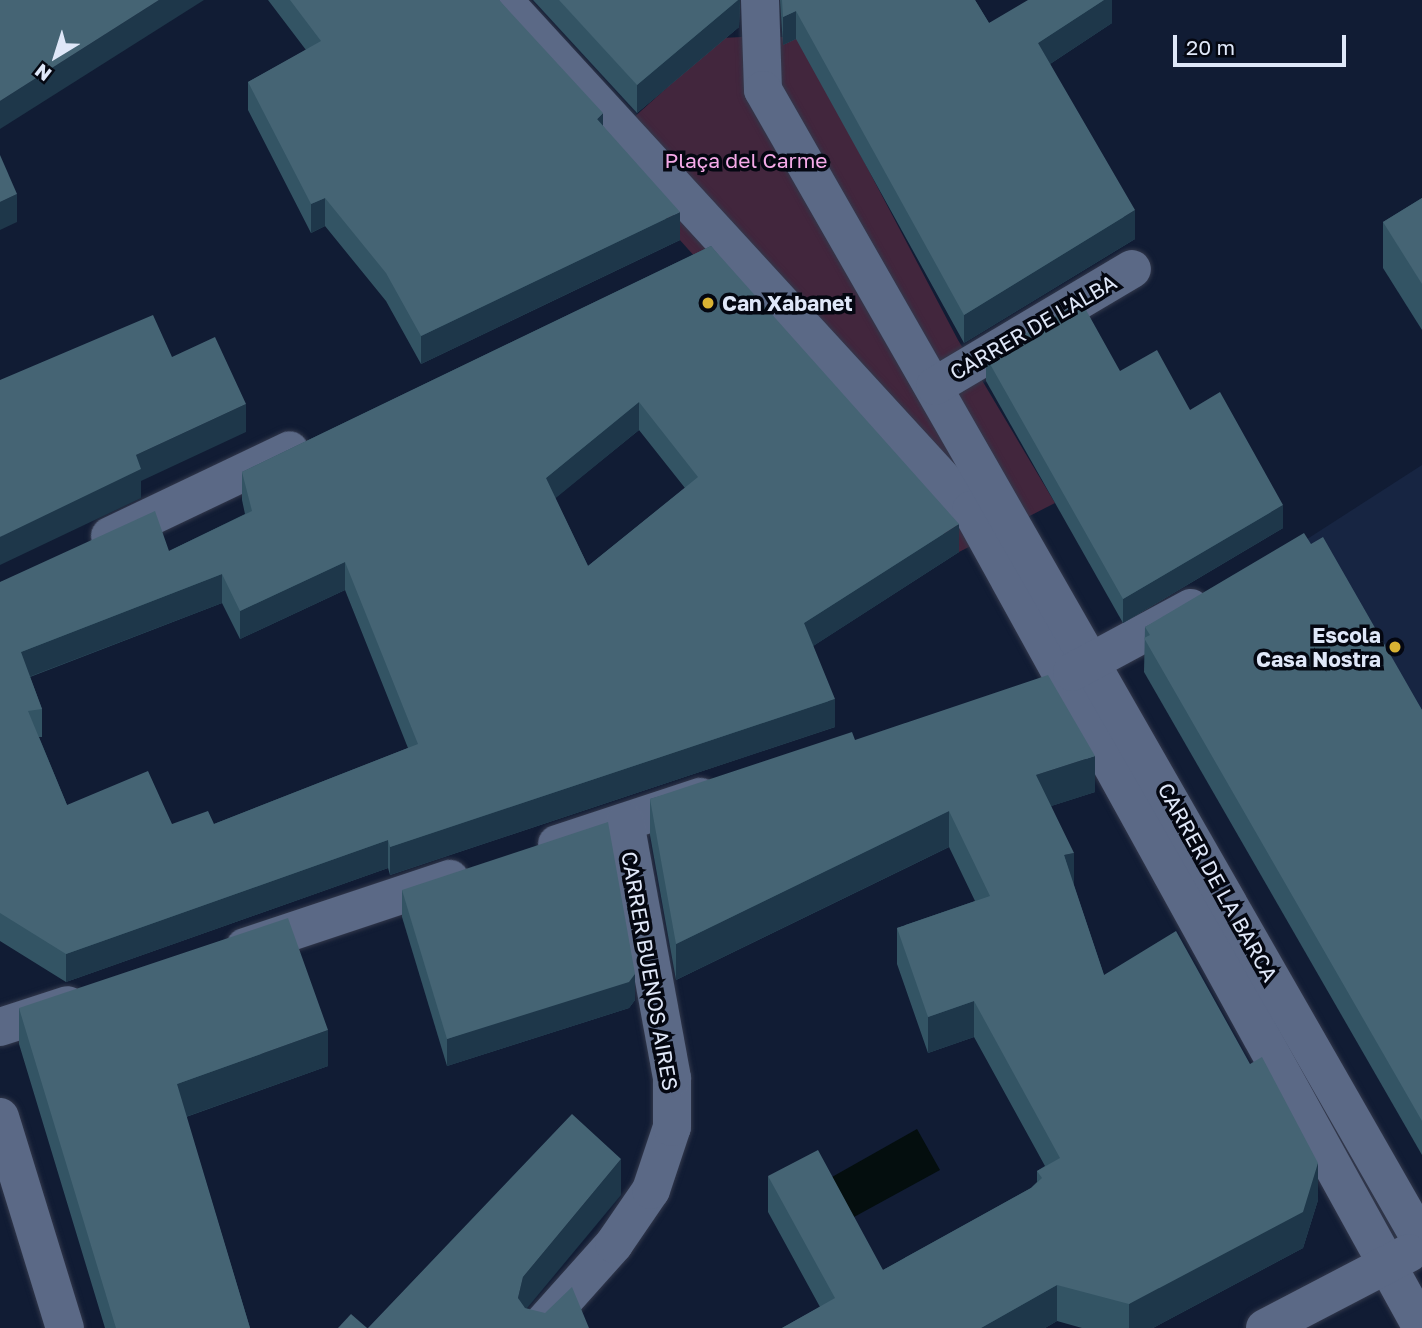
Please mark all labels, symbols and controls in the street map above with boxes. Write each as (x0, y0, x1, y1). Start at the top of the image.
north arrow (21, 21, 91, 91)
scale bar (1177, 21, 1350, 65)
text: 20 m (1186, 34, 1235, 60)
text: N (30, 59, 56, 86)
park label: Plaça del Carme (664, 147, 828, 173)
street label: CARRER DE L'ALBA (945, 269, 1121, 385)
place label: Can Xabanet (722, 290, 853, 316)
marker: Can Xabanet (700, 295, 716, 311)
place label: Escola Casa Nostra (1256, 622, 1381, 672)
marker: Escola Casa Nostra (1387, 639, 1403, 655)
street label: CARRER DE LA BARCA (1153, 778, 1283, 986)
street label: CARRER BUENOS AIRES (617, 849, 683, 1093)

